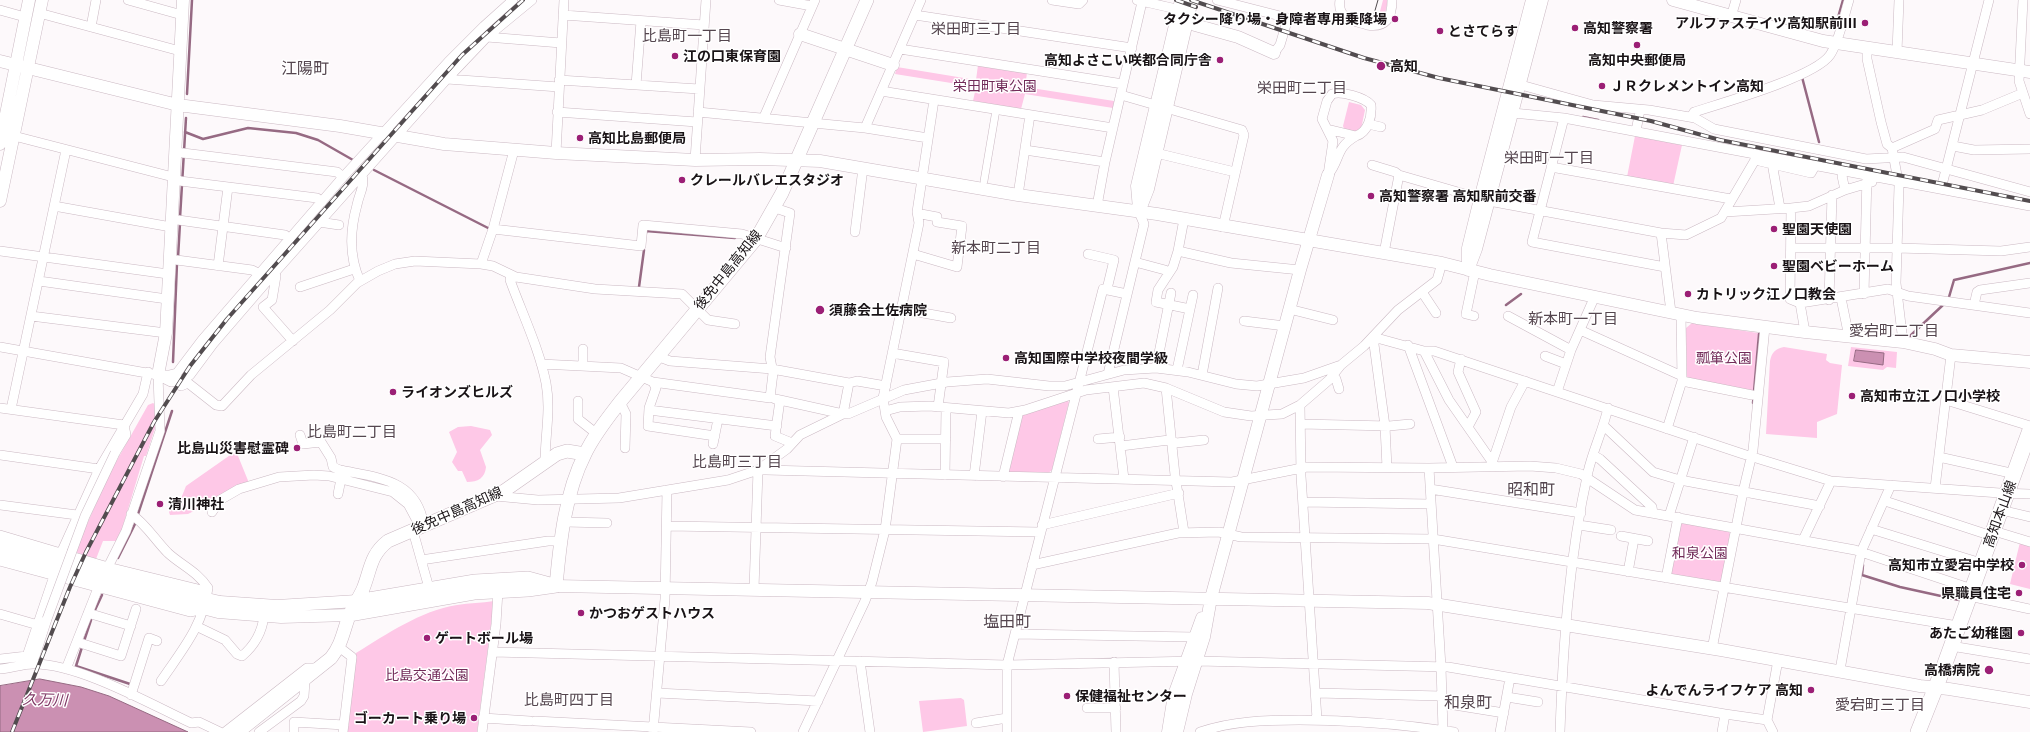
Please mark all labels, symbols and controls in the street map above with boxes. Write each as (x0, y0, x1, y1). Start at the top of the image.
place label: タクシー降り場・身障者専用乗降場 (1163, 11, 1387, 27)
marker: タクシー降り場・身障者専用乗降場 (1390, 14, 1400, 24)
place label: アルファステイツ高知駅前Ⅲ (1675, 15, 1857, 31)
marker: アルファステイツ高知駅前Ⅲ (1860, 18, 1870, 28)
district label: 栄田町三丁目 (931, 20, 1021, 38)
place label: 高知警察署 (1583, 20, 1653, 36)
place label: とさてらす (1448, 23, 1518, 39)
marker: 高知警察署 (1570, 23, 1580, 33)
marker: とさてらす (1435, 26, 1445, 36)
district label: 比島町一丁目 (642, 27, 732, 45)
marker: 高知中央郵便局 (1632, 40, 1642, 50)
place label: 江の口東保育園 (683, 48, 781, 64)
marker: 江の口東保育園 (670, 51, 680, 61)
place label: 高知よさこい咲都合同庁舎 (1044, 52, 1212, 68)
place label: 高知中央郵便局 (1588, 52, 1686, 68)
marker: 高知よさこい咲都合同庁舎 (1215, 55, 1225, 65)
place label: 高知 (1390, 58, 1418, 74)
district label: 江陽町 (281, 59, 329, 79)
marker: 高知 (1375, 60, 1387, 72)
park label: 栄田町東公園 (953, 78, 1037, 94)
place label: ＪＲクレメントイン高知 (1610, 78, 1764, 94)
district label: 栄田町二丁目 (1257, 79, 1347, 97)
marker: ＪＲクレメントイン高知 (1597, 81, 1607, 91)
place label: 高知比島郵便局 (588, 130, 686, 146)
marker: 高知比島郵便局 (575, 133, 585, 143)
district label: 栄田町一丁目 (1504, 149, 1594, 167)
place label: クレールバレエスタジオ (690, 172, 844, 188)
marker: クレールバレエスタジオ (677, 175, 687, 185)
place label: 高知警察署 高知駅前交番 (1379, 188, 1536, 204)
marker: 高知警察署 高知駅前交番 (1366, 191, 1376, 201)
place label: 聖園天使園 (1782, 221, 1852, 237)
marker: 聖園天使園 (1769, 224, 1779, 234)
street label: 後免中島高知線 (691, 227, 765, 313)
district label: 新本町二丁目 (951, 239, 1041, 257)
place label: 聖園ベビーホーム (1782, 258, 1894, 274)
marker: 聖園ベビーホーム (1769, 261, 1779, 271)
place label: カトリック江ノ口教会 (1696, 286, 1836, 302)
marker: カトリック江ノ口教会 (1683, 289, 1693, 299)
place label: 須藤会土佐病院 (829, 302, 927, 318)
marker: 須藤会土佐病院 (814, 304, 826, 316)
district label: 新本町一丁目 (1528, 310, 1618, 328)
district label: 愛宕町二丁目 (1849, 322, 1939, 340)
place label: 高知国際中学校夜間学級 (1014, 350, 1168, 366)
park label: 瓢箪公園 (1696, 350, 1752, 366)
marker: 高知国際中学校夜間学級 (1001, 353, 1011, 363)
place label: ライオンズヒルズ (401, 384, 513, 400)
marker: ライオンズヒルズ (388, 387, 398, 397)
place label: 高知市立江ノ口小学校 (1860, 388, 2000, 404)
marker: 高知市立江ノ口小学校 (1847, 391, 1857, 401)
district label: 比島町二丁目 (307, 423, 397, 441)
place label: 比島山災害慰霊碑 (177, 440, 289, 456)
marker: 比島山災害慰霊碑 (292, 443, 302, 453)
district label: 比島町三丁目 (692, 453, 782, 471)
street label: 高知本山線 (1980, 478, 2020, 550)
district label: 昭和町 (1507, 480, 1555, 500)
street label: 後免中島高知線 (409, 483, 505, 539)
place label: 清川神社 (168, 496, 224, 512)
marker: 清川神社 (155, 499, 165, 509)
park label: 和泉公園 (1672, 545, 1728, 561)
place label: 高知市立愛宕中学校 (1888, 557, 2014, 573)
marker: 高知市立愛宕中学校 (2017, 560, 2027, 570)
place label: 県職員住宅 (1941, 585, 2011, 601)
marker: 県職員住宅 (2014, 588, 2024, 598)
place label: かつおゲストハウス (589, 605, 715, 621)
marker: かつおゲストハウス (576, 608, 586, 618)
district label: 塩田町 (983, 612, 1031, 632)
place label: あたご幼稚園 (1929, 625, 2013, 641)
marker: あたご幼稚園 (2016, 628, 2026, 638)
place label: ゲートボール場 (435, 630, 533, 646)
marker: ゲートボール場 (422, 633, 432, 643)
place label: 高橋病院 (1924, 662, 1980, 678)
marker: 高橋病院 (1983, 664, 1995, 676)
park label: 比島交通公園 (385, 667, 469, 683)
place label: よんでんライフケア 高知 (1646, 682, 1803, 698)
marker: よんでんライフケア 高知 (1806, 685, 1816, 695)
place label: 保健福祉センター (1075, 688, 1187, 704)
water label: 久万川 (22, 690, 68, 710)
district label: 比島町四丁目 (524, 691, 614, 709)
marker: 保健福祉センター (1062, 691, 1072, 701)
district label: 和泉町 (1444, 693, 1492, 713)
district label: 愛宕町三丁目 (1835, 696, 1925, 714)
place label: ゴーカート乗り場 (354, 710, 466, 726)
marker: ゴーカート乗り場 (469, 713, 479, 723)

